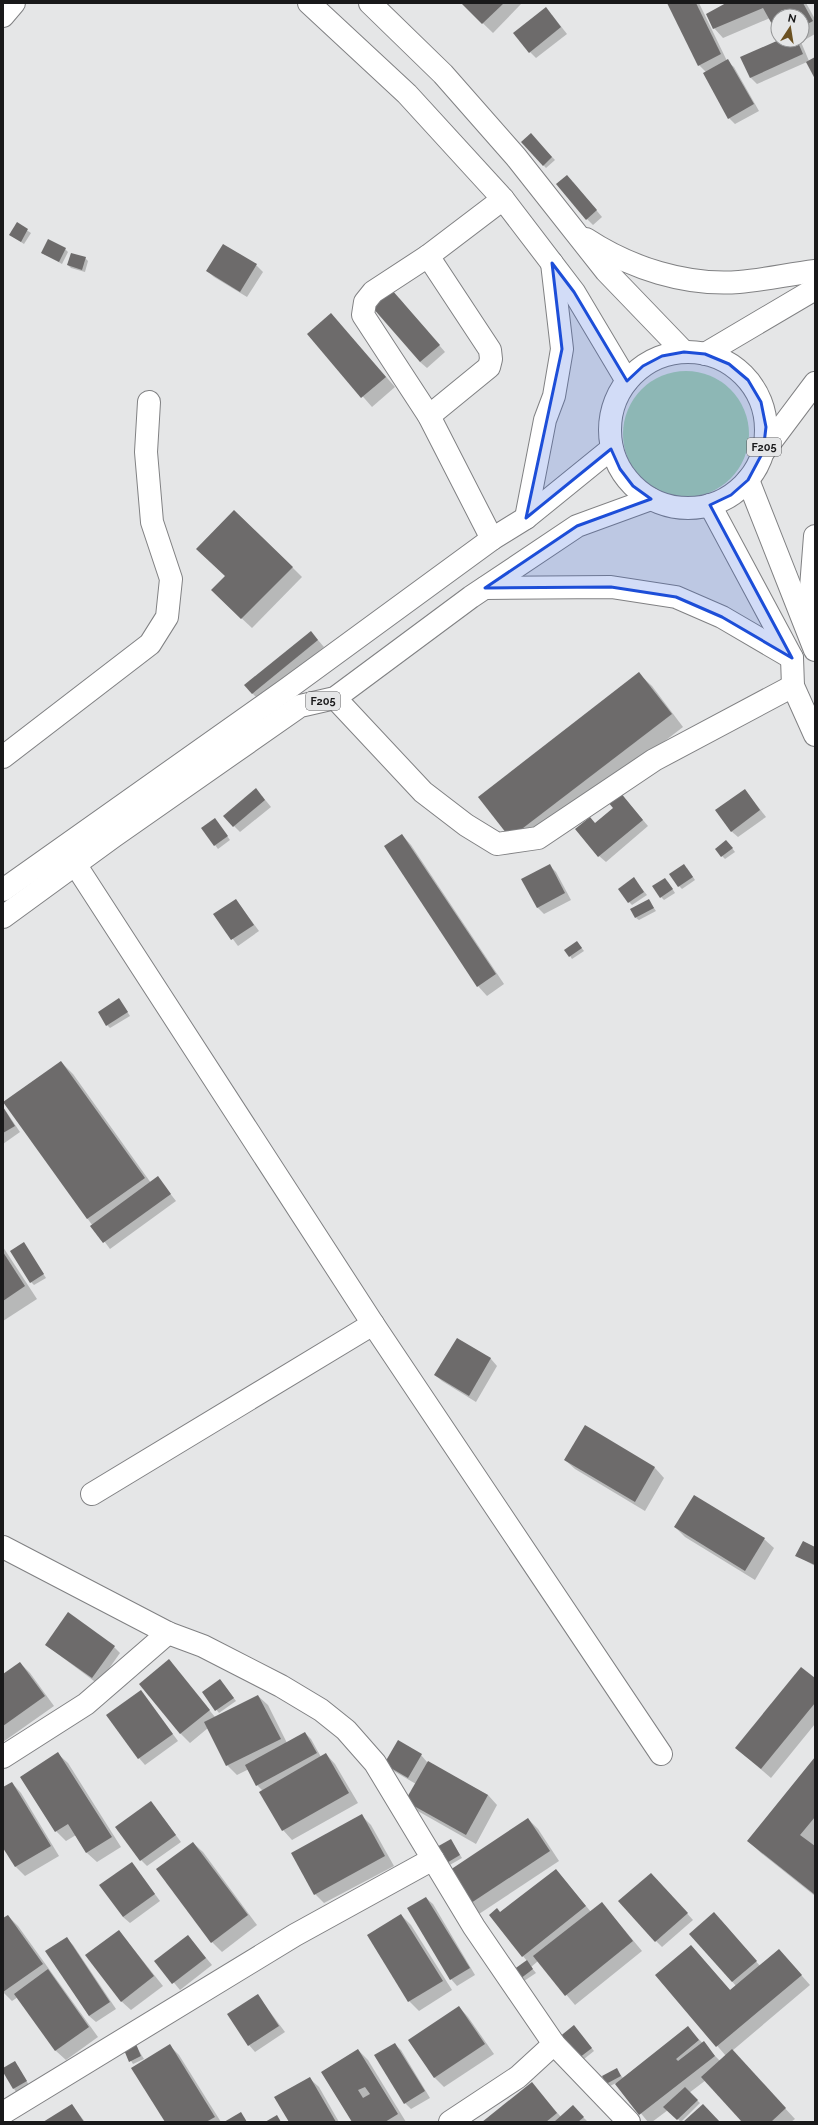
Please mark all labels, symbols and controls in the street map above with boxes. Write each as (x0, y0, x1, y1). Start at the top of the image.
north arrow (770, 8, 810, 48)
text: N (787, 11, 797, 26)
road number: F205 (747, 438, 781, 456)
road number: F205 (306, 692, 340, 710)

